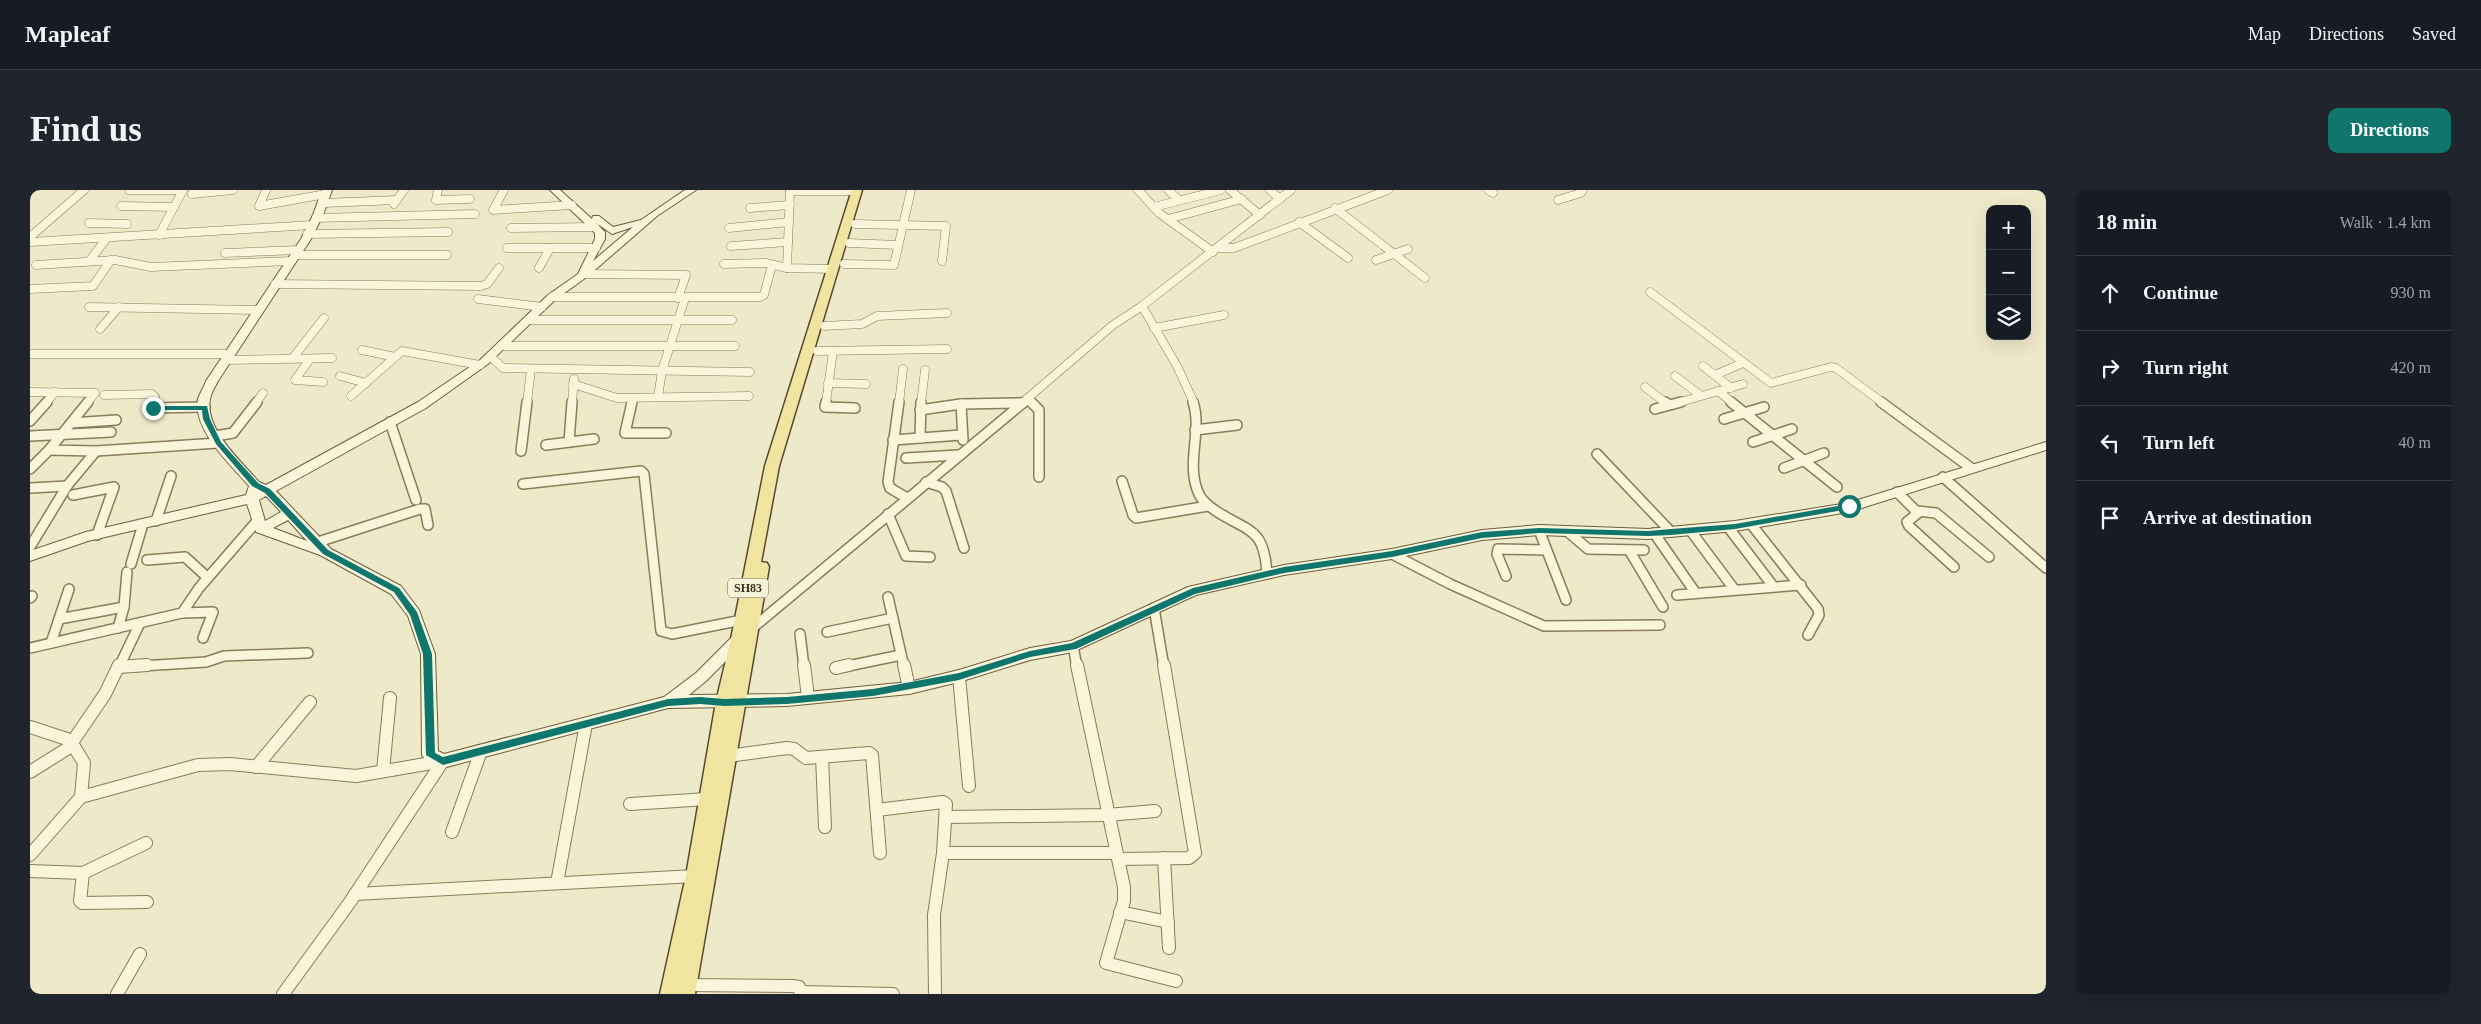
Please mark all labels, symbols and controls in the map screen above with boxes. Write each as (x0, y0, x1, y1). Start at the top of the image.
text: Mapleaf (25, 21, 110, 47)
text: Map (2248, 24, 2281, 44)
text: Directions (2309, 24, 2384, 44)
text: Saved (2412, 24, 2456, 44)
button: Directions (2328, 108, 2451, 153)
text: Find us (30, 110, 142, 149)
map controls (1986, 205, 2031, 340)
button: + (1986, 205, 2031, 250)
text: 18 min (2096, 210, 2157, 234)
text: Walk · 1.4 km (2340, 214, 2431, 231)
button: − (1986, 250, 2031, 295)
icon: ahead (2096, 279, 2124, 307)
text: Continue (2143, 282, 2218, 303)
text: 930 m (2391, 284, 2431, 301)
button: layers (1986, 295, 2031, 340)
icon: right (2096, 354, 2124, 382)
text: Turn right (2143, 357, 2228, 378)
text: 420 m (2391, 359, 2431, 376)
route end (142, 397, 165, 420)
icon: left (2096, 429, 2124, 457)
text: Turn left (2143, 432, 2215, 453)
text: 40 m (2399, 434, 2431, 451)
route start (1838, 495, 1861, 518)
icon: arrive (2096, 504, 2124, 532)
text: Arrive at destination (2143, 507, 2312, 528)
road number: SH83 (728, 578, 768, 598)

